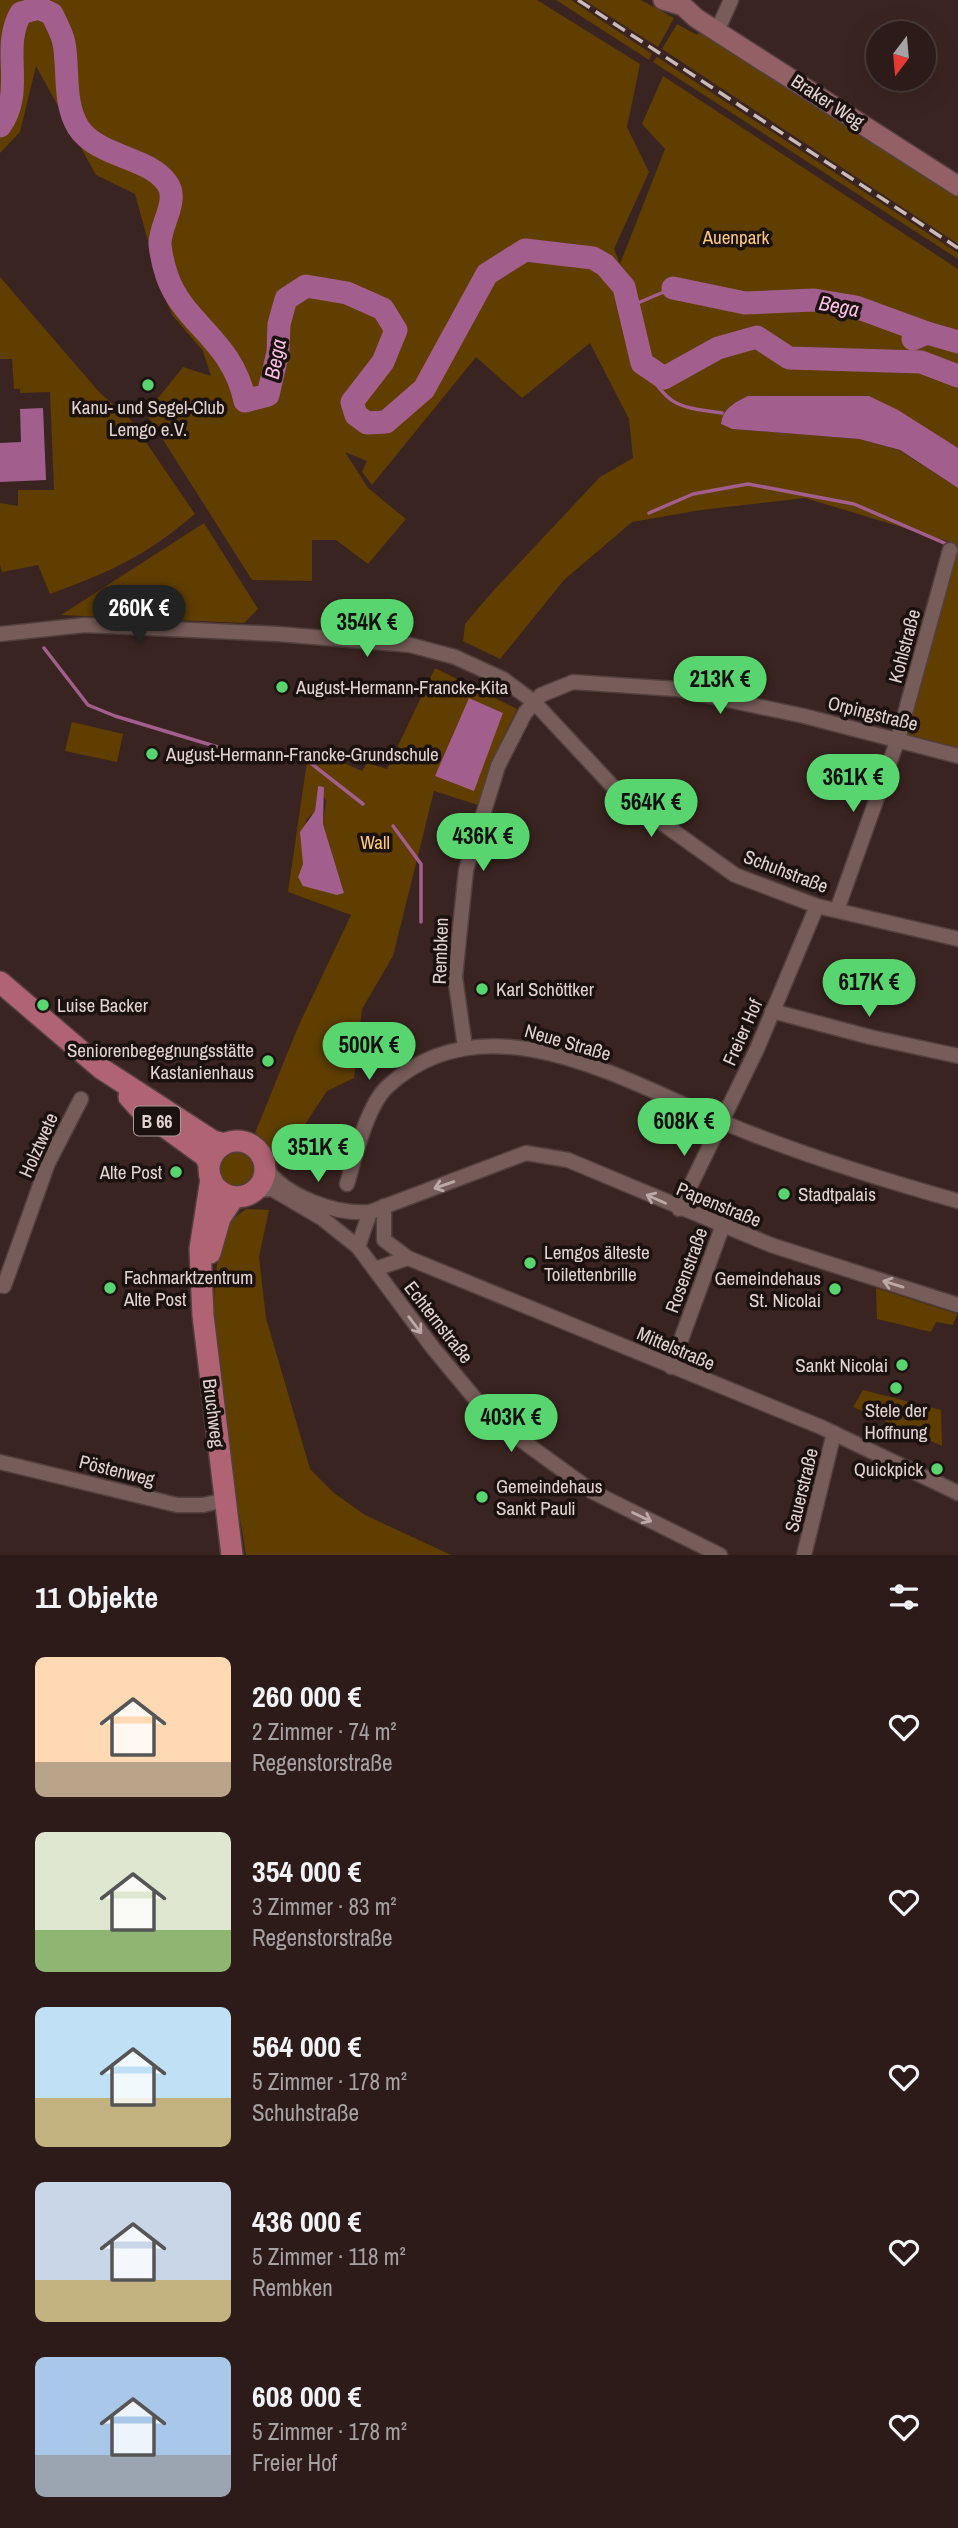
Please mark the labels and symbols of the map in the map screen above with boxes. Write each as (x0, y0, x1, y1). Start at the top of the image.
north arrow (866, 21, 936, 91)
street label: Braker Weg (787, 68, 870, 134)
park label: Auenpark (702, 224, 770, 250)
water label: Bega (816, 288, 862, 324)
water label: Bega (257, 336, 293, 382)
marker: Kanu- und Segel-Club Lemgo e.V. (140, 377, 156, 393)
place label: Kanu- und Segel-Club Lemgo e.V. (71, 394, 225, 442)
pin: 260K € (82, 586, 196, 645)
pin: 354K € (310, 600, 424, 659)
street label: Kohlstraße (882, 606, 926, 686)
pin: 213K € (663, 656, 777, 716)
place label: August-Hermann-Francke-Kita (295, 674, 508, 700)
marker: August-Hermann-Francke-Kita (274, 679, 290, 695)
street label: Orpingstraße (825, 689, 921, 737)
place label: August-Hermann-Francke-Grundschule (165, 741, 439, 767)
marker: August-Hermann-Francke-Grundschule (144, 746, 160, 762)
pin: 361K € (796, 754, 910, 814)
pin: 564K € (594, 780, 708, 839)
pin: 436K € (426, 814, 540, 873)
park label: Wall (360, 829, 390, 855)
street label: Schuhstraße (740, 843, 832, 899)
street label: Rembken (426, 917, 454, 985)
pin: 617K € (812, 960, 926, 1019)
place label: Karl Schöttker (496, 976, 595, 1002)
marker: Karl Schöttker (474, 981, 490, 997)
place label: Luise Backer (57, 992, 149, 1018)
street label: Freier Hof (716, 994, 768, 1069)
marker: Luise Backer (35, 997, 51, 1013)
street label: Neue Straße (522, 1017, 614, 1067)
pin: 500K € (312, 1023, 426, 1082)
place label: Seniorenbegegnungsstätte Kastanienhaus (67, 1037, 254, 1085)
marker: Seniorenbegegnungsstätte Kastanienhaus (260, 1053, 276, 1069)
pin: 608K € (627, 1098, 741, 1158)
road number: B 66 (134, 1106, 180, 1136)
street label: Holztwete (12, 1108, 64, 1182)
pin: 351K € (261, 1124, 375, 1184)
place label: Alte Post (99, 1159, 163, 1185)
marker: Alte Post (168, 1164, 184, 1180)
street label: Papenstraße (673, 1175, 765, 1233)
one-way arrow (433, 1180, 455, 1192)
place label: Stadtpalais (798, 1181, 876, 1207)
marker: Stadtpalais (776, 1186, 792, 1202)
one-way arrow (646, 1192, 667, 1205)
street label: Rosenstraße (659, 1224, 713, 1316)
place label: Lemgos älteste Toilettenbrille (544, 1239, 650, 1287)
marker: Lemgos älteste Toilettenbrille (522, 1255, 538, 1271)
place label: Fachmarktzentrum Alte Post (123, 1264, 253, 1312)
place label: Gemeindehaus St. Nicolai (714, 1265, 821, 1313)
street label: Echternstraße (399, 1275, 479, 1369)
one-way arrow (882, 1277, 904, 1290)
marker: Fachmarktzentrum Alte Post (102, 1280, 118, 1296)
marker: Gemeindehaus St. Nicolai (827, 1281, 843, 1297)
one-way arrow (407, 1315, 422, 1333)
street label: Mittelstraße (633, 1320, 719, 1376)
place label: Sankt Nicolai (795, 1352, 888, 1378)
marker: Sankt Nicolai (894, 1357, 910, 1373)
street label: Bruchweg (197, 1377, 231, 1449)
marker: Stele der Hoffnung (888, 1380, 904, 1396)
pin: 403K € (454, 1394, 568, 1454)
place label: Stele der Hoffnung (865, 1397, 928, 1445)
street label: Sauerstraße (778, 1445, 824, 1535)
street label: Pöstenweg (76, 1448, 158, 1492)
place label: Quickpick (854, 1456, 923, 1482)
marker: Quickpick (929, 1461, 945, 1477)
place label: Gemeindehaus Sankt Pauli (496, 1473, 603, 1521)
marker: Gemeindehaus Sankt Pauli (474, 1489, 490, 1505)
one-way arrow (631, 1510, 652, 1524)

